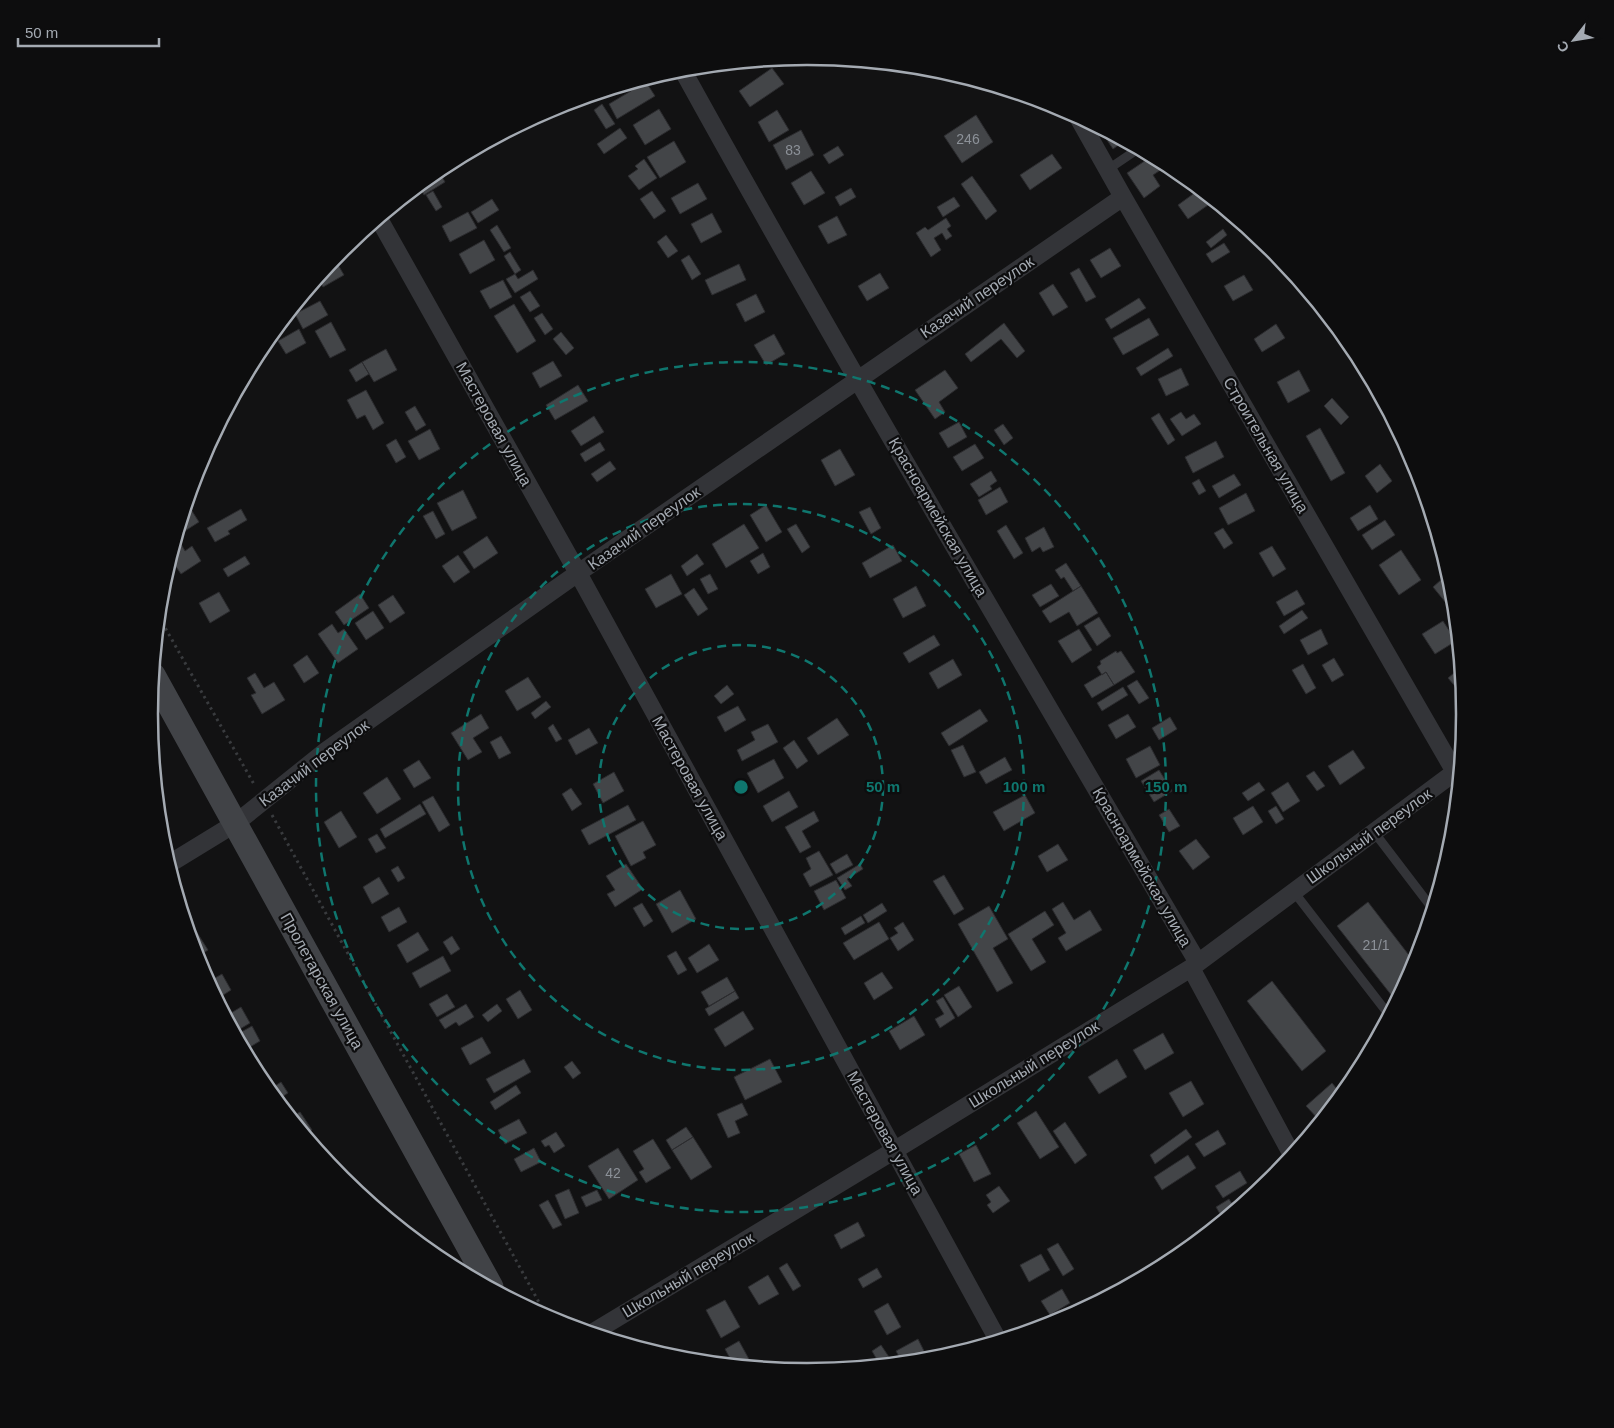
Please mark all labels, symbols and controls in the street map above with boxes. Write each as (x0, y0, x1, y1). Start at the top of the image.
scale bar (18, 15, 159, 47)
north arrow (1549, 15, 1599, 65)
text: 50 m (25, 24, 58, 41)
text: С (1553, 38, 1572, 55)
house number: 246 (956, 131, 980, 147)
house number: 83 (785, 142, 801, 158)
street label: Казачий переулок (917, 252, 1038, 341)
street label: Мастеровая улица (453, 359, 535, 489)
street label: Строительная улица (1220, 374, 1312, 516)
street label: Красноармейская улица (885, 434, 991, 600)
street label: Казачий переулок (585, 482, 704, 573)
street label: Мастеровая улица (649, 713, 731, 843)
street label: Казачий переулок (256, 716, 373, 810)
centre of rings (732, 778, 750, 796)
text: 50 m (866, 778, 900, 795)
text: 100 m (1003, 778, 1045, 795)
text: 150 m (1145, 778, 1187, 795)
street label: Красноармейская улица (1089, 784, 1195, 950)
street label: Школьный переулок (1303, 784, 1435, 887)
street label: Пролетарская улица (277, 910, 367, 1052)
house number: 21/1 (1362, 937, 1390, 953)
street label: Школьный переулок (966, 1017, 1103, 1111)
street label: Мастеровая улица (844, 1068, 926, 1198)
house number: 42 (605, 1165, 621, 1181)
street label: Школьный переулок (619, 1229, 758, 1321)

